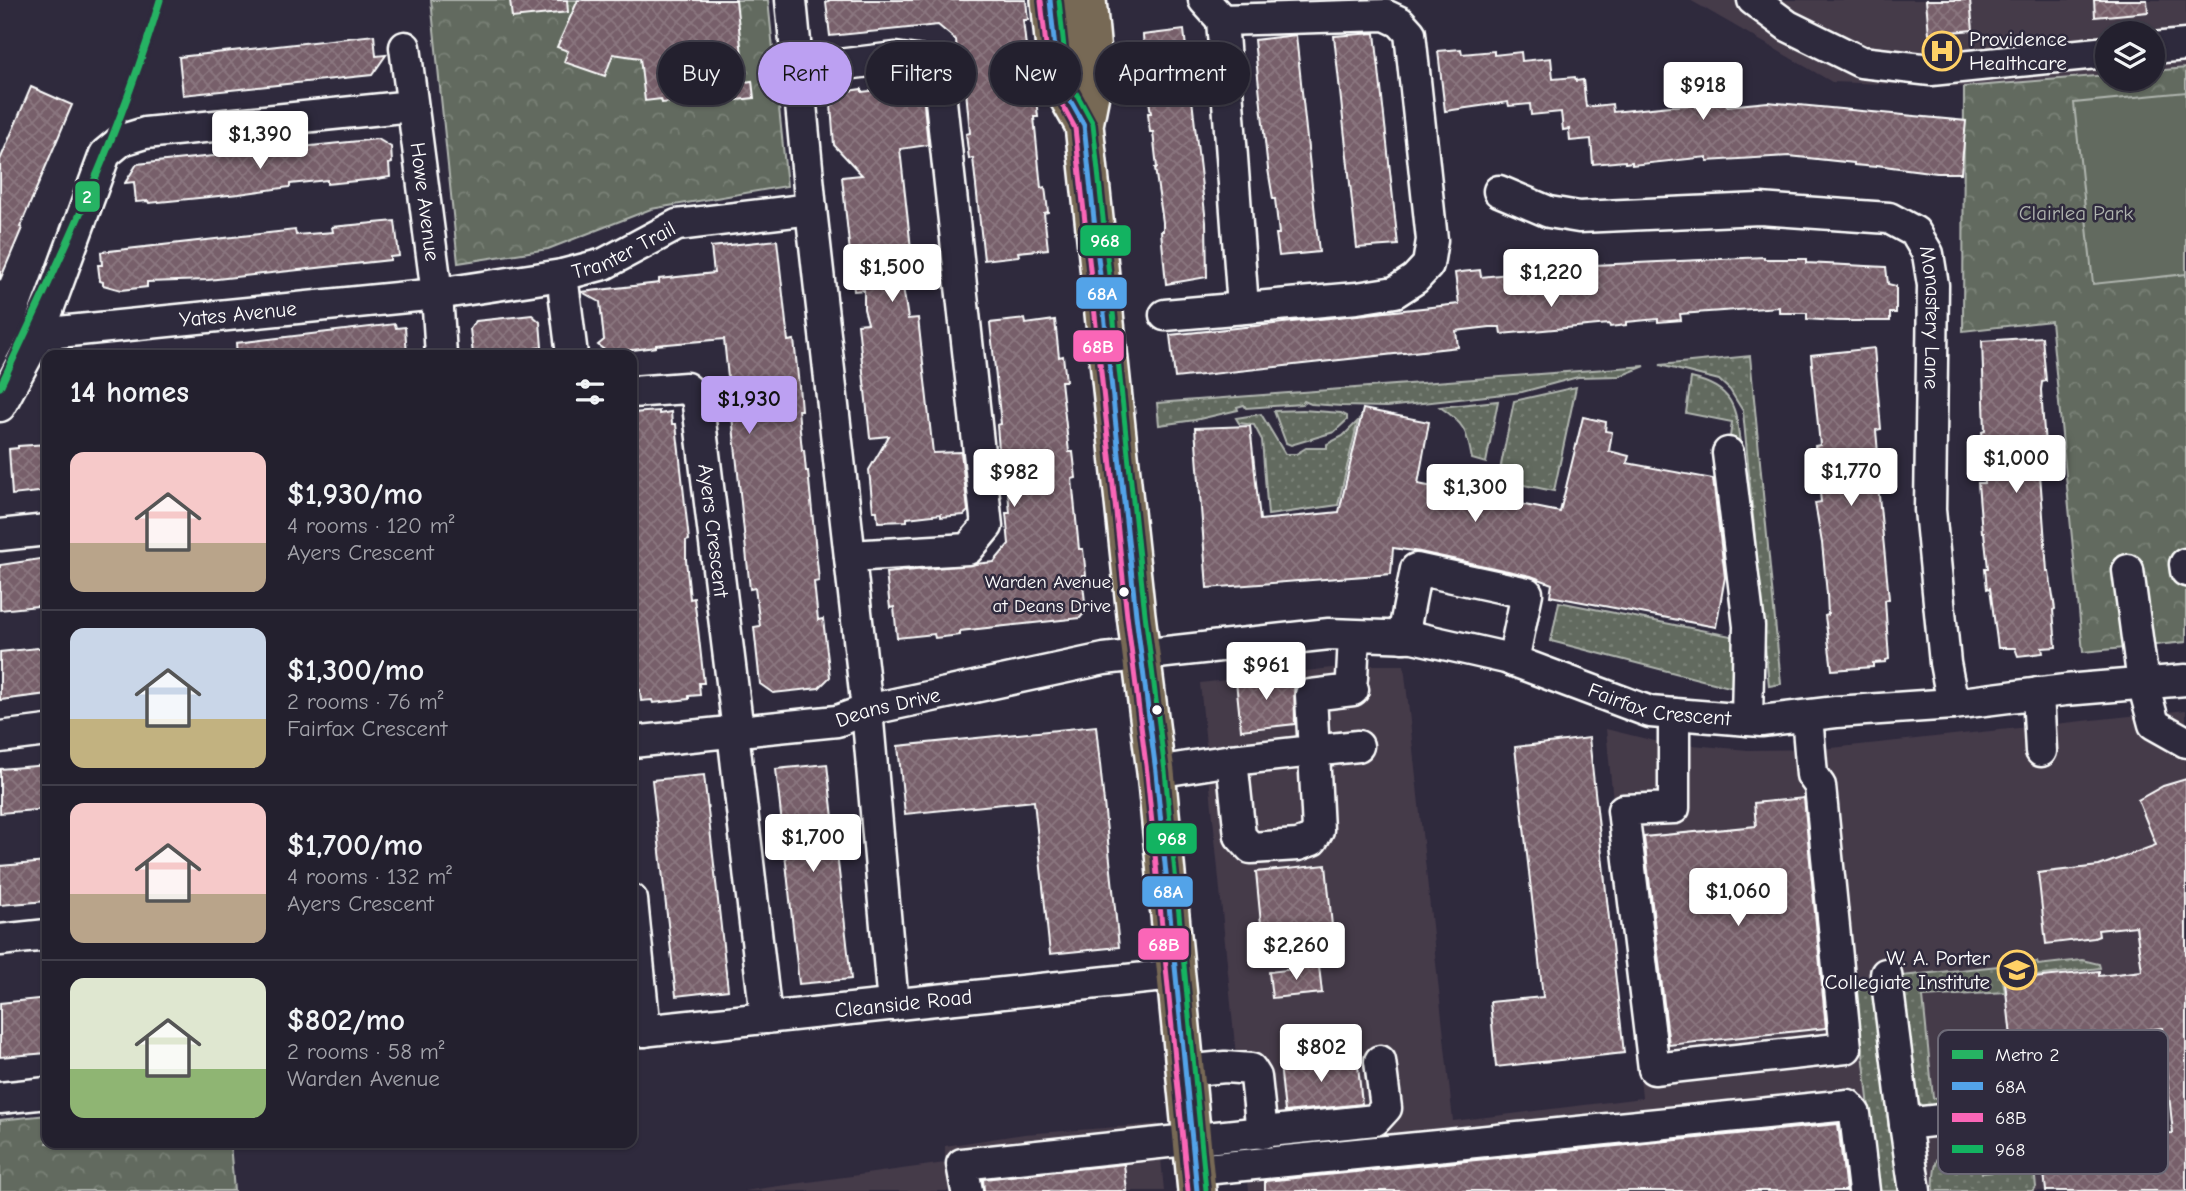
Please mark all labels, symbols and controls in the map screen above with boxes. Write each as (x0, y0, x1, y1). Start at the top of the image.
map controls (2095, 21, 2165, 91)
button: layers (2095, 21, 2165, 91)
place label: Providence Healthcare (1969, 27, 2067, 75)
hospital icon: Providence Healthcare (1921, 30, 1963, 72)
chip: Buy (658, 42, 744, 105)
chip: Rent (758, 42, 852, 105)
chip: Filters (866, 42, 976, 105)
chip: New (990, 42, 1081, 105)
chip: Apartment (1095, 42, 1250, 105)
pin: $918 (1662, 62, 1744, 122)
text: $918 (1680, 71, 1726, 98)
pin: $1,390 (203, 111, 317, 171)
text: $1,390 (228, 120, 292, 147)
street label: Howe Avenue (405, 141, 445, 263)
line badge: 2 (74, 180, 101, 213)
text: 2 (82, 186, 92, 208)
park label: Clairlea Park (2019, 201, 2133, 225)
street label: Tranter Trail (569, 216, 679, 284)
line badge: 968 (1079, 224, 1132, 257)
text: 968 (1090, 230, 1120, 252)
pin: $1,500 (835, 244, 949, 304)
street label: Monastery Lane (1915, 244, 1945, 389)
pin: $1,220 (1494, 250, 1608, 309)
text: $1,500 (859, 253, 925, 280)
text: $1,220 (1519, 258, 1583, 285)
line badge: 68A (1075, 276, 1128, 310)
text: 68A (1087, 283, 1118, 305)
street label: Yates Avenue (178, 296, 298, 332)
line badge: 68B (1072, 329, 1125, 363)
text: 68B (1082, 336, 1114, 358)
icon: filters (571, 373, 609, 411)
text: 14 homes (70, 375, 189, 410)
pin: $1,930 (692, 376, 806, 436)
text: $1,930 (717, 385, 781, 412)
pin: $1,000 (1959, 435, 2073, 495)
text: $1,000 (1983, 444, 2049, 471)
pin: $1,770 (1794, 448, 1908, 508)
pin: $982 (973, 449, 1055, 509)
text: $1,770 (1820, 457, 1882, 484)
text: $982 (989, 458, 1039, 485)
street label: Ayers Crescent (693, 463, 734, 600)
pin: $1,300 (1418, 464, 1532, 524)
text: $1,300 (1443, 473, 1507, 500)
text: $1,930/mo (287, 477, 423, 512)
icon: home (126, 480, 210, 564)
text: 4 rooms · 120 m² (287, 512, 454, 539)
text: Ayers Crescent (287, 539, 434, 566)
place label: Warden Avenue at Deans Drive (985, 571, 1111, 617)
marker: Warden Avenue at Deans Drive (1117, 585, 1131, 599)
pin: $961 (1225, 642, 1307, 702)
text: $961 (1243, 651, 1289, 678)
text: $1,300/mo (287, 653, 424, 688)
icon: home (126, 656, 210, 740)
street label: Fairfax Crescent (1585, 678, 1733, 731)
street label: Deans Drive (832, 683, 942, 733)
text: 2 rooms · 76 m² (287, 688, 443, 715)
unlabelled marker (1150, 703, 1164, 717)
text: Fairfax Crescent (287, 715, 447, 742)
pin: $1,700 (756, 814, 870, 874)
line badge: 968 (1145, 822, 1198, 855)
text: $1,700 (781, 823, 845, 850)
text: $1,700/mo (287, 828, 423, 863)
text: 968 (1157, 828, 1187, 850)
icon: home (126, 831, 210, 915)
text: 4 rooms · 132 m² (287, 863, 452, 890)
pin: $1,060 (1681, 869, 1795, 928)
line badge: 68A (1141, 875, 1194, 908)
text: $1,060 (1705, 877, 1771, 904)
text: 68A (1153, 881, 1184, 903)
text: Ayers Crescent (287, 890, 434, 917)
pin: $2,260 (1239, 922, 1353, 982)
line badge: 68B (1137, 927, 1190, 961)
text: $2,260 (1263, 931, 1329, 958)
text: 68B (1148, 934, 1180, 956)
place label: W. A. Porter Collegiate Institute (1825, 946, 1991, 994)
school or university icon: W. A. Porter Collegiate Institute (1996, 949, 2038, 991)
street label: Cleanside Road (834, 984, 973, 1023)
text: $802/mo (287, 1003, 405, 1038)
icon: home (126, 1006, 210, 1090)
pin: $802 (1280, 1024, 1362, 1084)
legend (1938, 1030, 2168, 1174)
text: $802 (1296, 1033, 1346, 1060)
text: 2 rooms · 58 m² (287, 1038, 445, 1065)
text: Metro 2 (1995, 1044, 2059, 1066)
text: Warden Avenue (287, 1065, 440, 1092)
text: 68A (1995, 1076, 2026, 1098)
text: 68B (1995, 1107, 2027, 1129)
text: 968 (1995, 1139, 2025, 1161)

